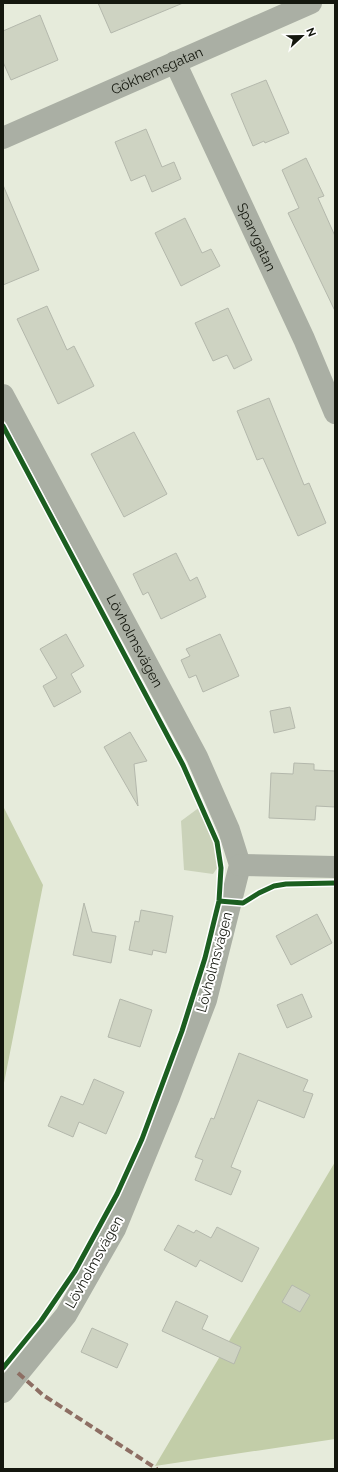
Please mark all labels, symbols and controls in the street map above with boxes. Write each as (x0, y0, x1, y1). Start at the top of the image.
north arrow (282, 16, 322, 56)
text: N (303, 26, 318, 39)
street label: Gökhemsgatan (109, 43, 205, 98)
street label: Sparvgatan (234, 200, 279, 274)
street label: Lövholmsvägen (103, 592, 166, 690)
street label: Lövholmsvägen (193, 910, 235, 1014)
street label: Lövholmsvägen (62, 1213, 126, 1311)

